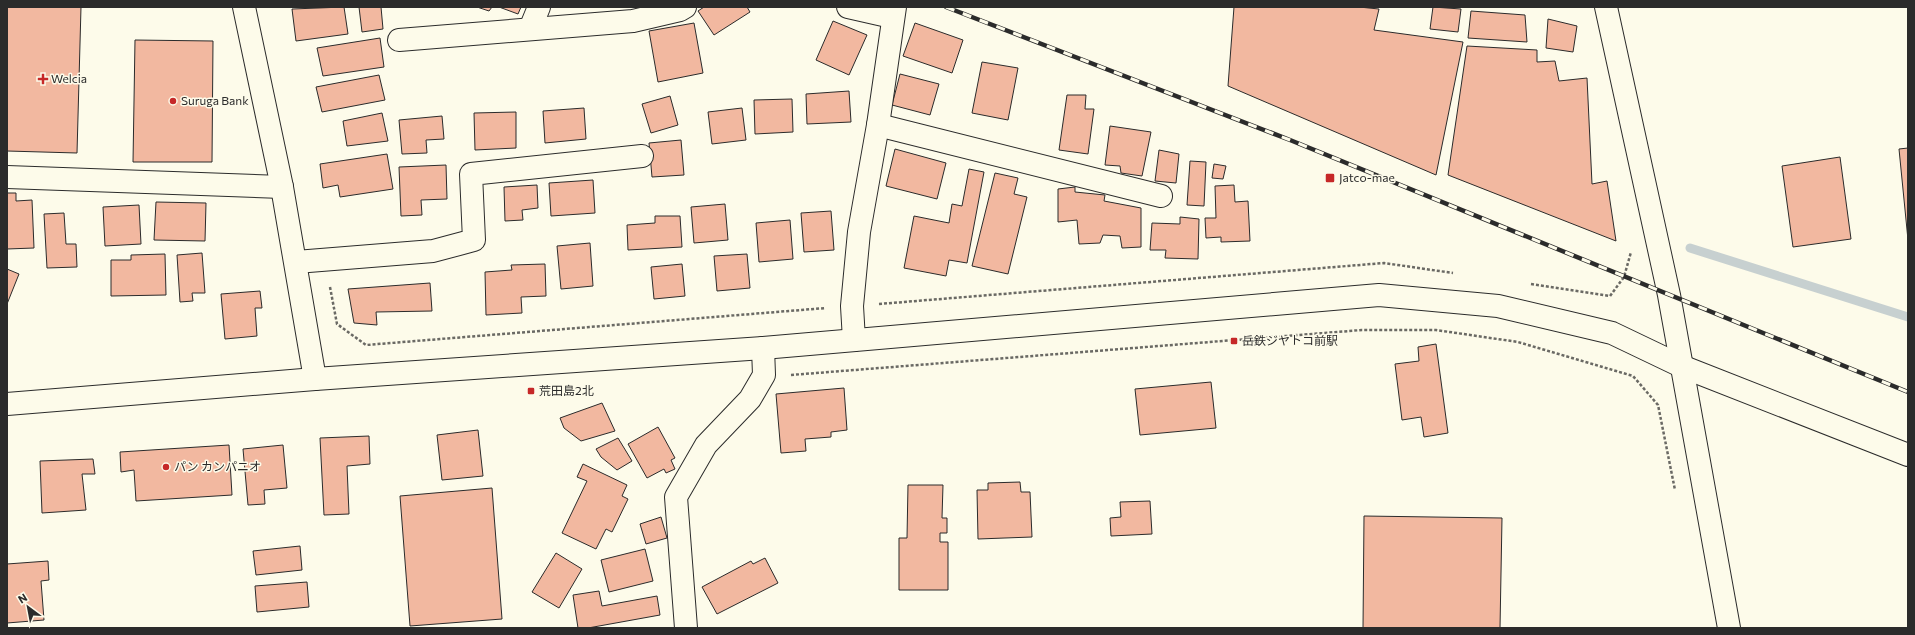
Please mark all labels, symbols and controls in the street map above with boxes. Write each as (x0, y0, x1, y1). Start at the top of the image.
place label: Welcia (51, 71, 87, 85)
marker: Welcia (38, 74, 48, 84)
place label: Suruga Bank (181, 93, 249, 107)
marker: Suruga Bank (168, 96, 178, 106)
place label: Jatco-mae (1339, 170, 1395, 185)
marker: Jatco-mae (1324, 172, 1336, 184)
place label: 岳鉄ジヤトコ前駅 (1242, 333, 1338, 347)
marker: 岳鉄ジヤトコ前駅 (1229, 336, 1239, 346)
place label: 荒田島2北 (539, 383, 594, 397)
marker: 荒田島2北 (526, 386, 536, 396)
place label: パン カンパニオ (174, 459, 261, 473)
marker: パン カンパニオ (161, 462, 171, 472)
north arrow (8, 587, 48, 627)
text: N (15, 590, 29, 606)

